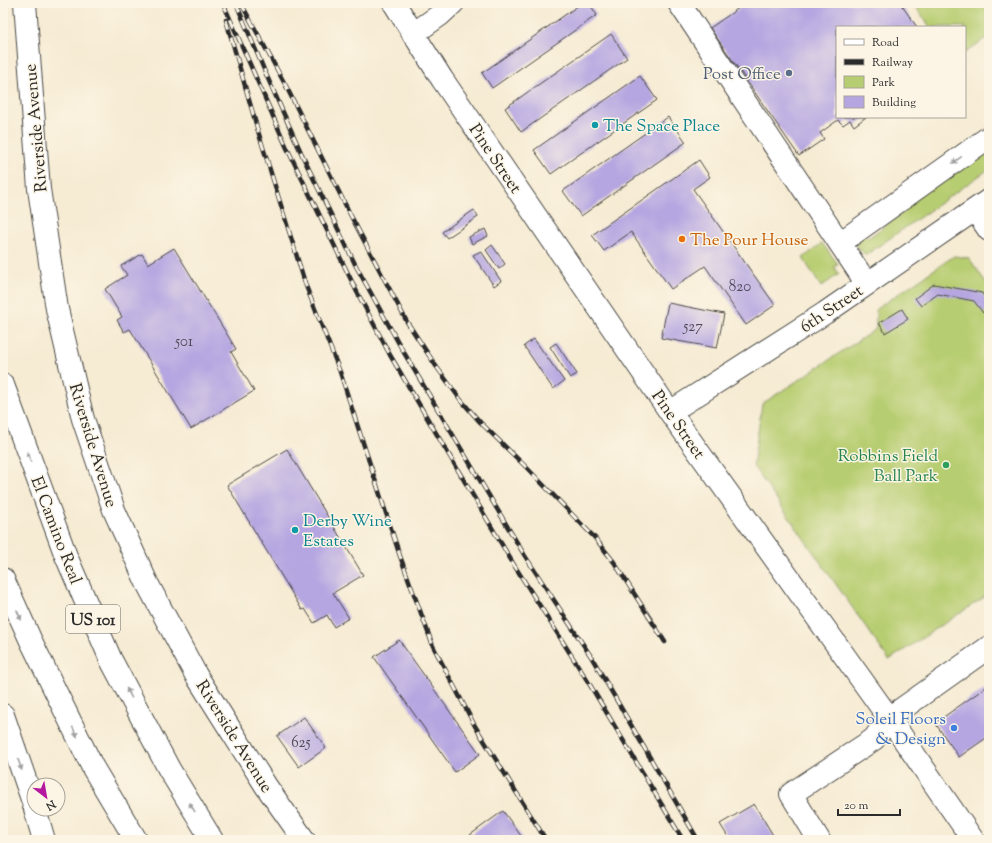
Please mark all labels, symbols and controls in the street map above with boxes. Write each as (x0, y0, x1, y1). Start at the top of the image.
legend (836, 26, 966, 118)
text: Road (872, 34, 899, 52)
text: Railway (872, 54, 913, 72)
street label: Riverside Avenue (19, 63, 55, 193)
place label: Post Office (703, 63, 781, 87)
marker: Post Office (784, 68, 794, 78)
text: Park (872, 74, 895, 92)
text: Building (872, 94, 916, 112)
place label: The Space Place (603, 115, 720, 139)
street label: Pine Street (462, 119, 527, 199)
marker: The Space Place (590, 120, 600, 130)
one-way arrow (952, 156, 963, 164)
place label: The Pour House (690, 229, 808, 253)
marker: The Pour House (677, 234, 687, 244)
house number: 820 (729, 277, 751, 298)
street label: 6th Street (796, 280, 869, 340)
house number: 527 (682, 317, 703, 338)
house number: 501 (174, 332, 193, 353)
street label: Riverside Avenue (62, 380, 122, 511)
street label: Pine Street (645, 386, 710, 465)
place label: Robbins Field Ball Park (838, 445, 938, 489)
one-way arrow (26, 451, 32, 463)
marker: Robbins Field Ball Park (941, 460, 951, 470)
street label: El Camino Real (24, 473, 87, 588)
place label: Derby Wine Estates (303, 510, 392, 554)
marker: Derby Wine Estates (290, 525, 300, 535)
road number: US 101 (66, 605, 120, 633)
one-way arrow (16, 609, 22, 620)
street label: Riverside Avenue (189, 676, 278, 798)
one-way arrow (125, 687, 132, 699)
place label: Soleil Floors & Design (855, 708, 946, 752)
marker: Soleil Floors & Design (949, 723, 959, 733)
one-way arrow (72, 726, 78, 738)
house number: 625 (291, 733, 311, 754)
one-way arrow (18, 760, 24, 772)
north arrow (26, 777, 66, 817)
scale bar (838, 791, 900, 817)
text: N (43, 795, 59, 814)
text: 20 m (844, 797, 869, 815)
one-way arrow (188, 801, 195, 813)

